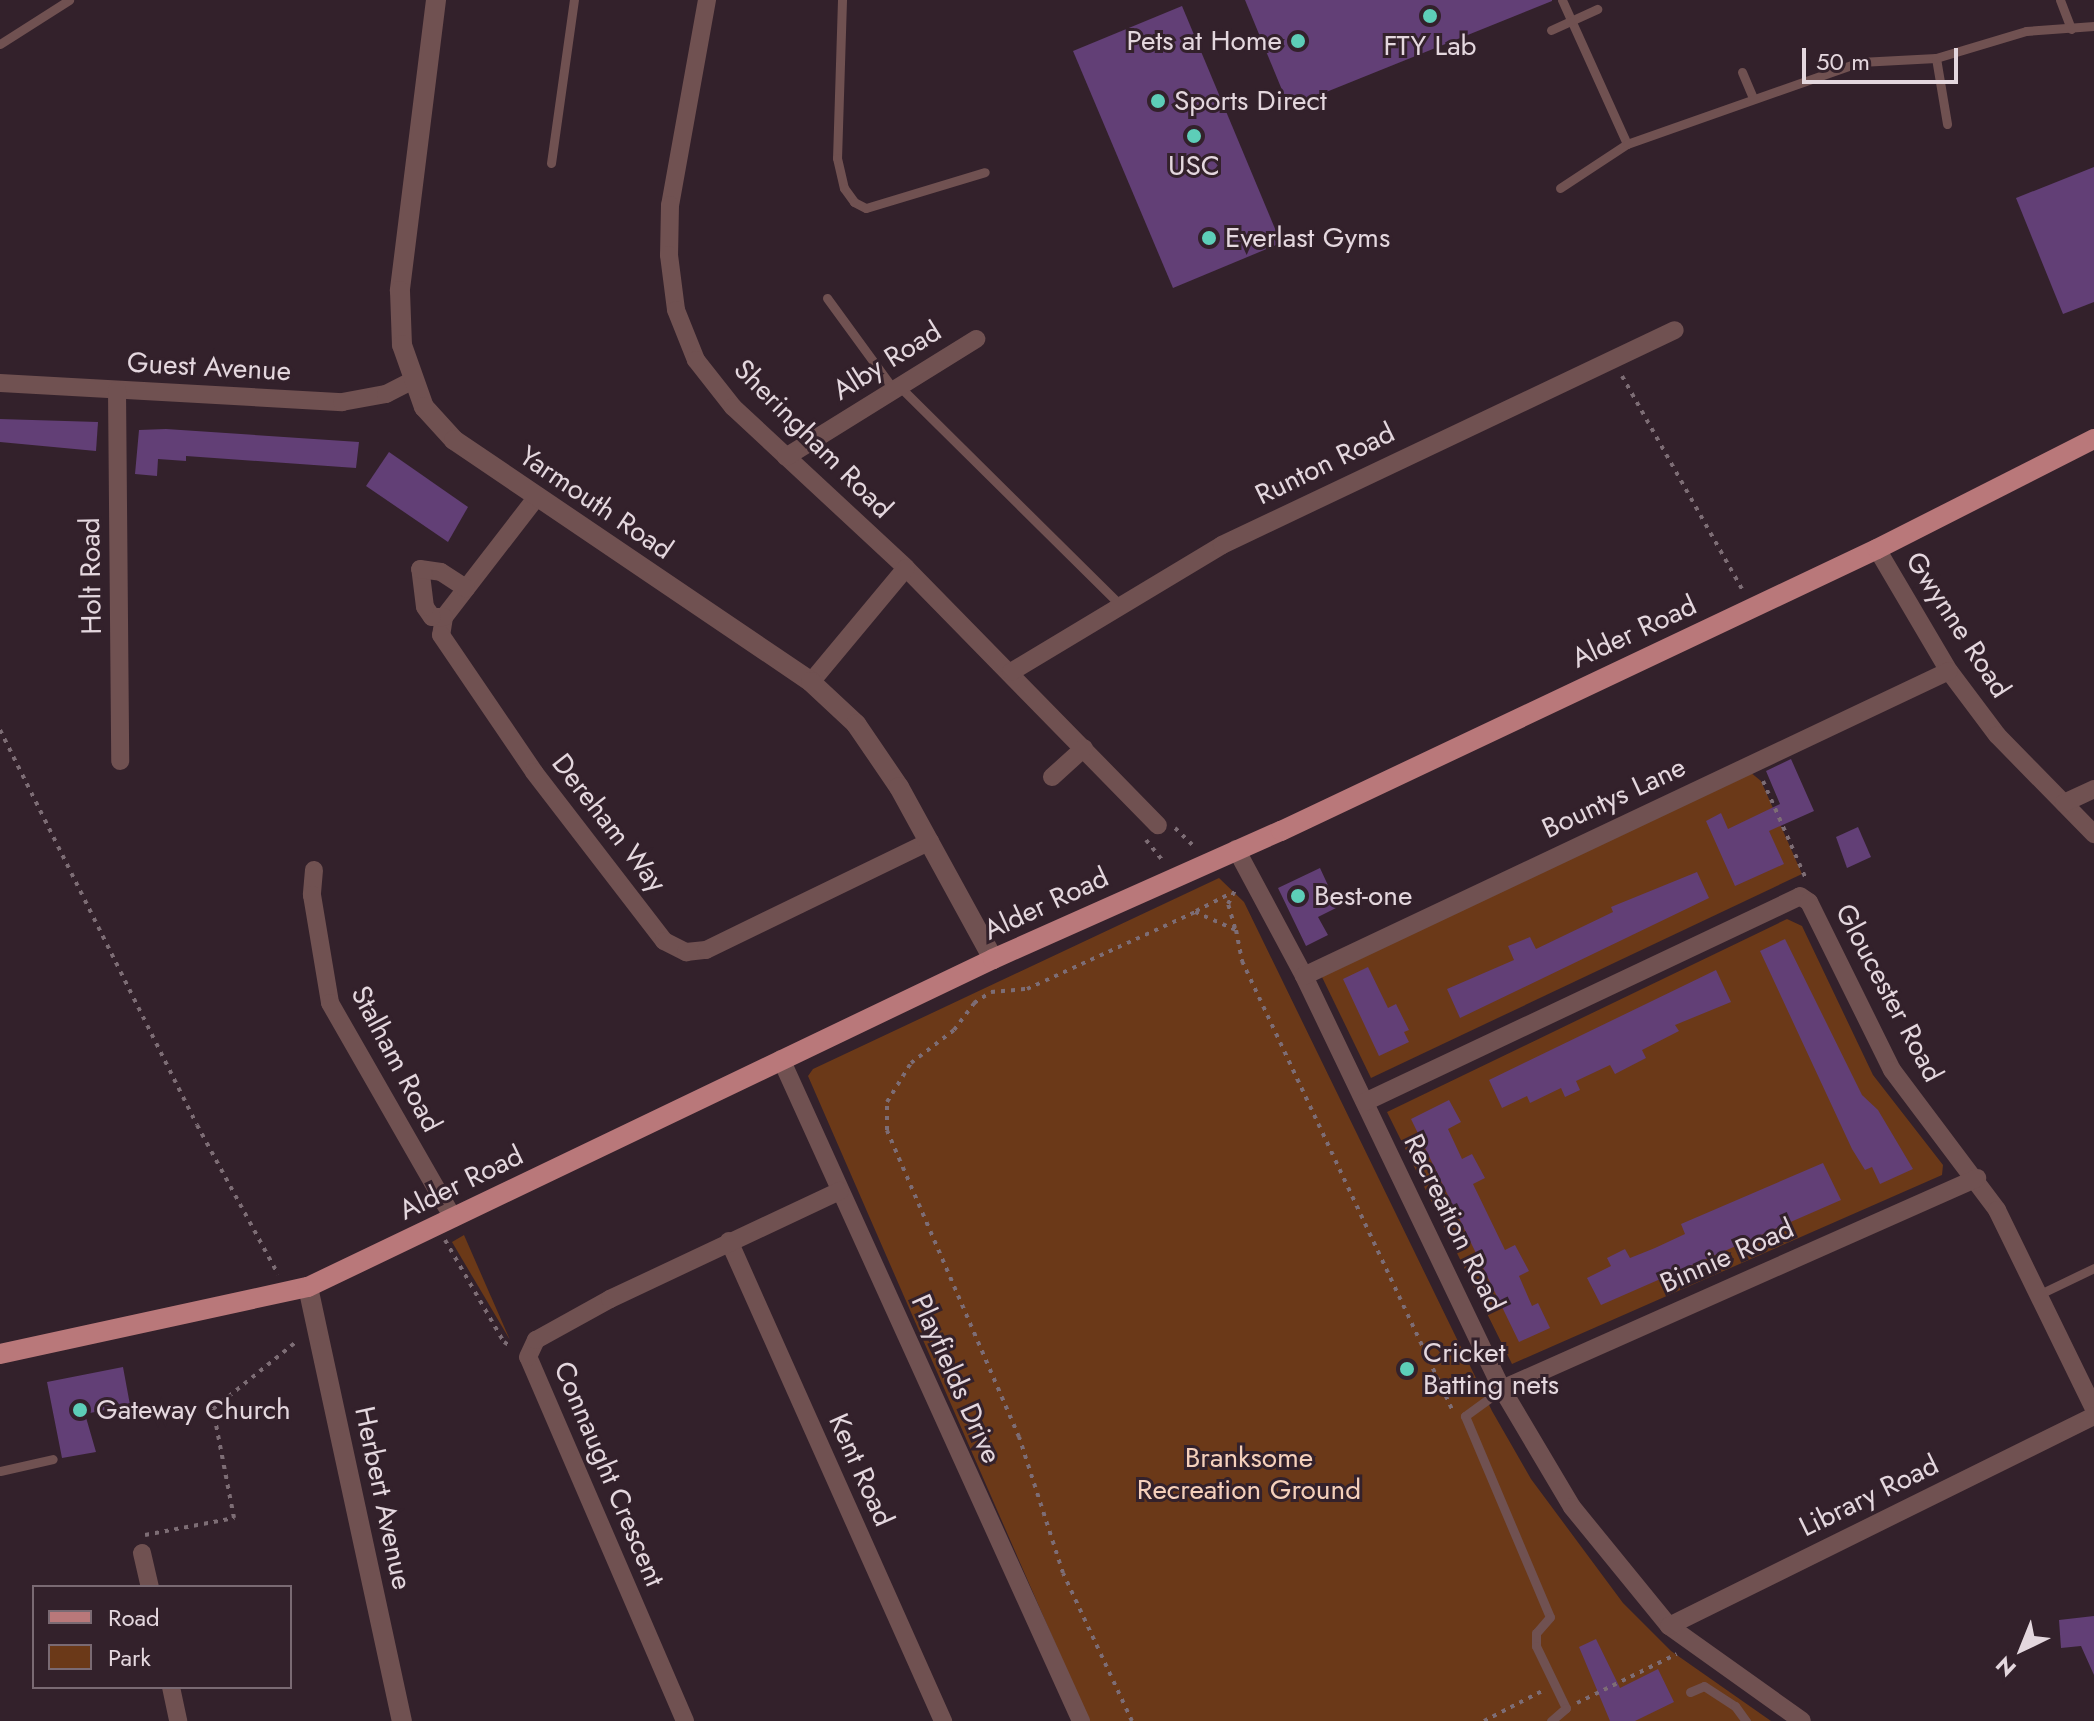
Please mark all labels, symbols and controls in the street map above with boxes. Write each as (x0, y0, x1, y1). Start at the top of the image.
marker: FTY Lab (1421, 7, 1439, 25)
place label: Pets at Home (1127, 24, 1282, 58)
place label: FTY Lab (1383, 29, 1477, 63)
marker: Pets at Home (1289, 32, 1307, 50)
scale bar (1806, 32, 1962, 82)
text: 50 m (1816, 44, 1870, 79)
place label: Sports Direct (1174, 84, 1327, 118)
marker: Sports Direct (1149, 92, 1167, 110)
marker: USC (1185, 127, 1203, 145)
place label: USC (1168, 149, 1220, 183)
place label: Everlast Gyms (1225, 221, 1390, 255)
marker: Everlast Gyms (1200, 229, 1218, 247)
street label: Alby Road (827, 315, 947, 407)
street label: Guest Avenue (126, 346, 292, 388)
street label: Sheringham Road (727, 353, 899, 525)
street label: Runton Road (1250, 416, 1400, 512)
street label: Yarmouth Road (513, 439, 679, 567)
street label: Holt Road (73, 517, 109, 635)
street label: Gwynne Road (1898, 546, 2018, 704)
street label: Alder Road (1566, 589, 1702, 675)
street label: Dereham Way (545, 747, 673, 899)
street label: Bountys Lane (1537, 750, 1691, 846)
street label: Alder Road (978, 861, 1114, 947)
place label: Best-one (1314, 879, 1412, 913)
marker: Best-one (1289, 887, 1307, 905)
street label: Gloucester Road (1828, 898, 1950, 1088)
street label: Stalham Road (343, 980, 449, 1138)
street label: Recreation Road (1397, 1129, 1511, 1317)
street label: Alder Road (394, 1139, 528, 1227)
street label: Binnie Road (1655, 1212, 1799, 1300)
street label: Playfields Drive (904, 1289, 1008, 1469)
place label: Cricket Batting nets (1423, 1336, 1559, 1402)
street label: Connaught Crescent (546, 1356, 672, 1592)
marker: Cricket Batting nets (1398, 1360, 1416, 1378)
place label: Gateway Church (96, 1393, 291, 1427)
marker: Gateway Church (71, 1401, 89, 1419)
street label: Herbert Avenue (347, 1403, 419, 1593)
street label: Kent Road (821, 1409, 901, 1531)
park label: Branksome Recreation Ground (1137, 1441, 1361, 1507)
street label: Library Road (1794, 1448, 1944, 1544)
legend (32, 1585, 292, 1689)
text: Road (108, 1600, 160, 1635)
north arrow (1982, 1609, 2062, 1689)
text: Park (108, 1640, 151, 1675)
text: N (1988, 1649, 2023, 1684)

